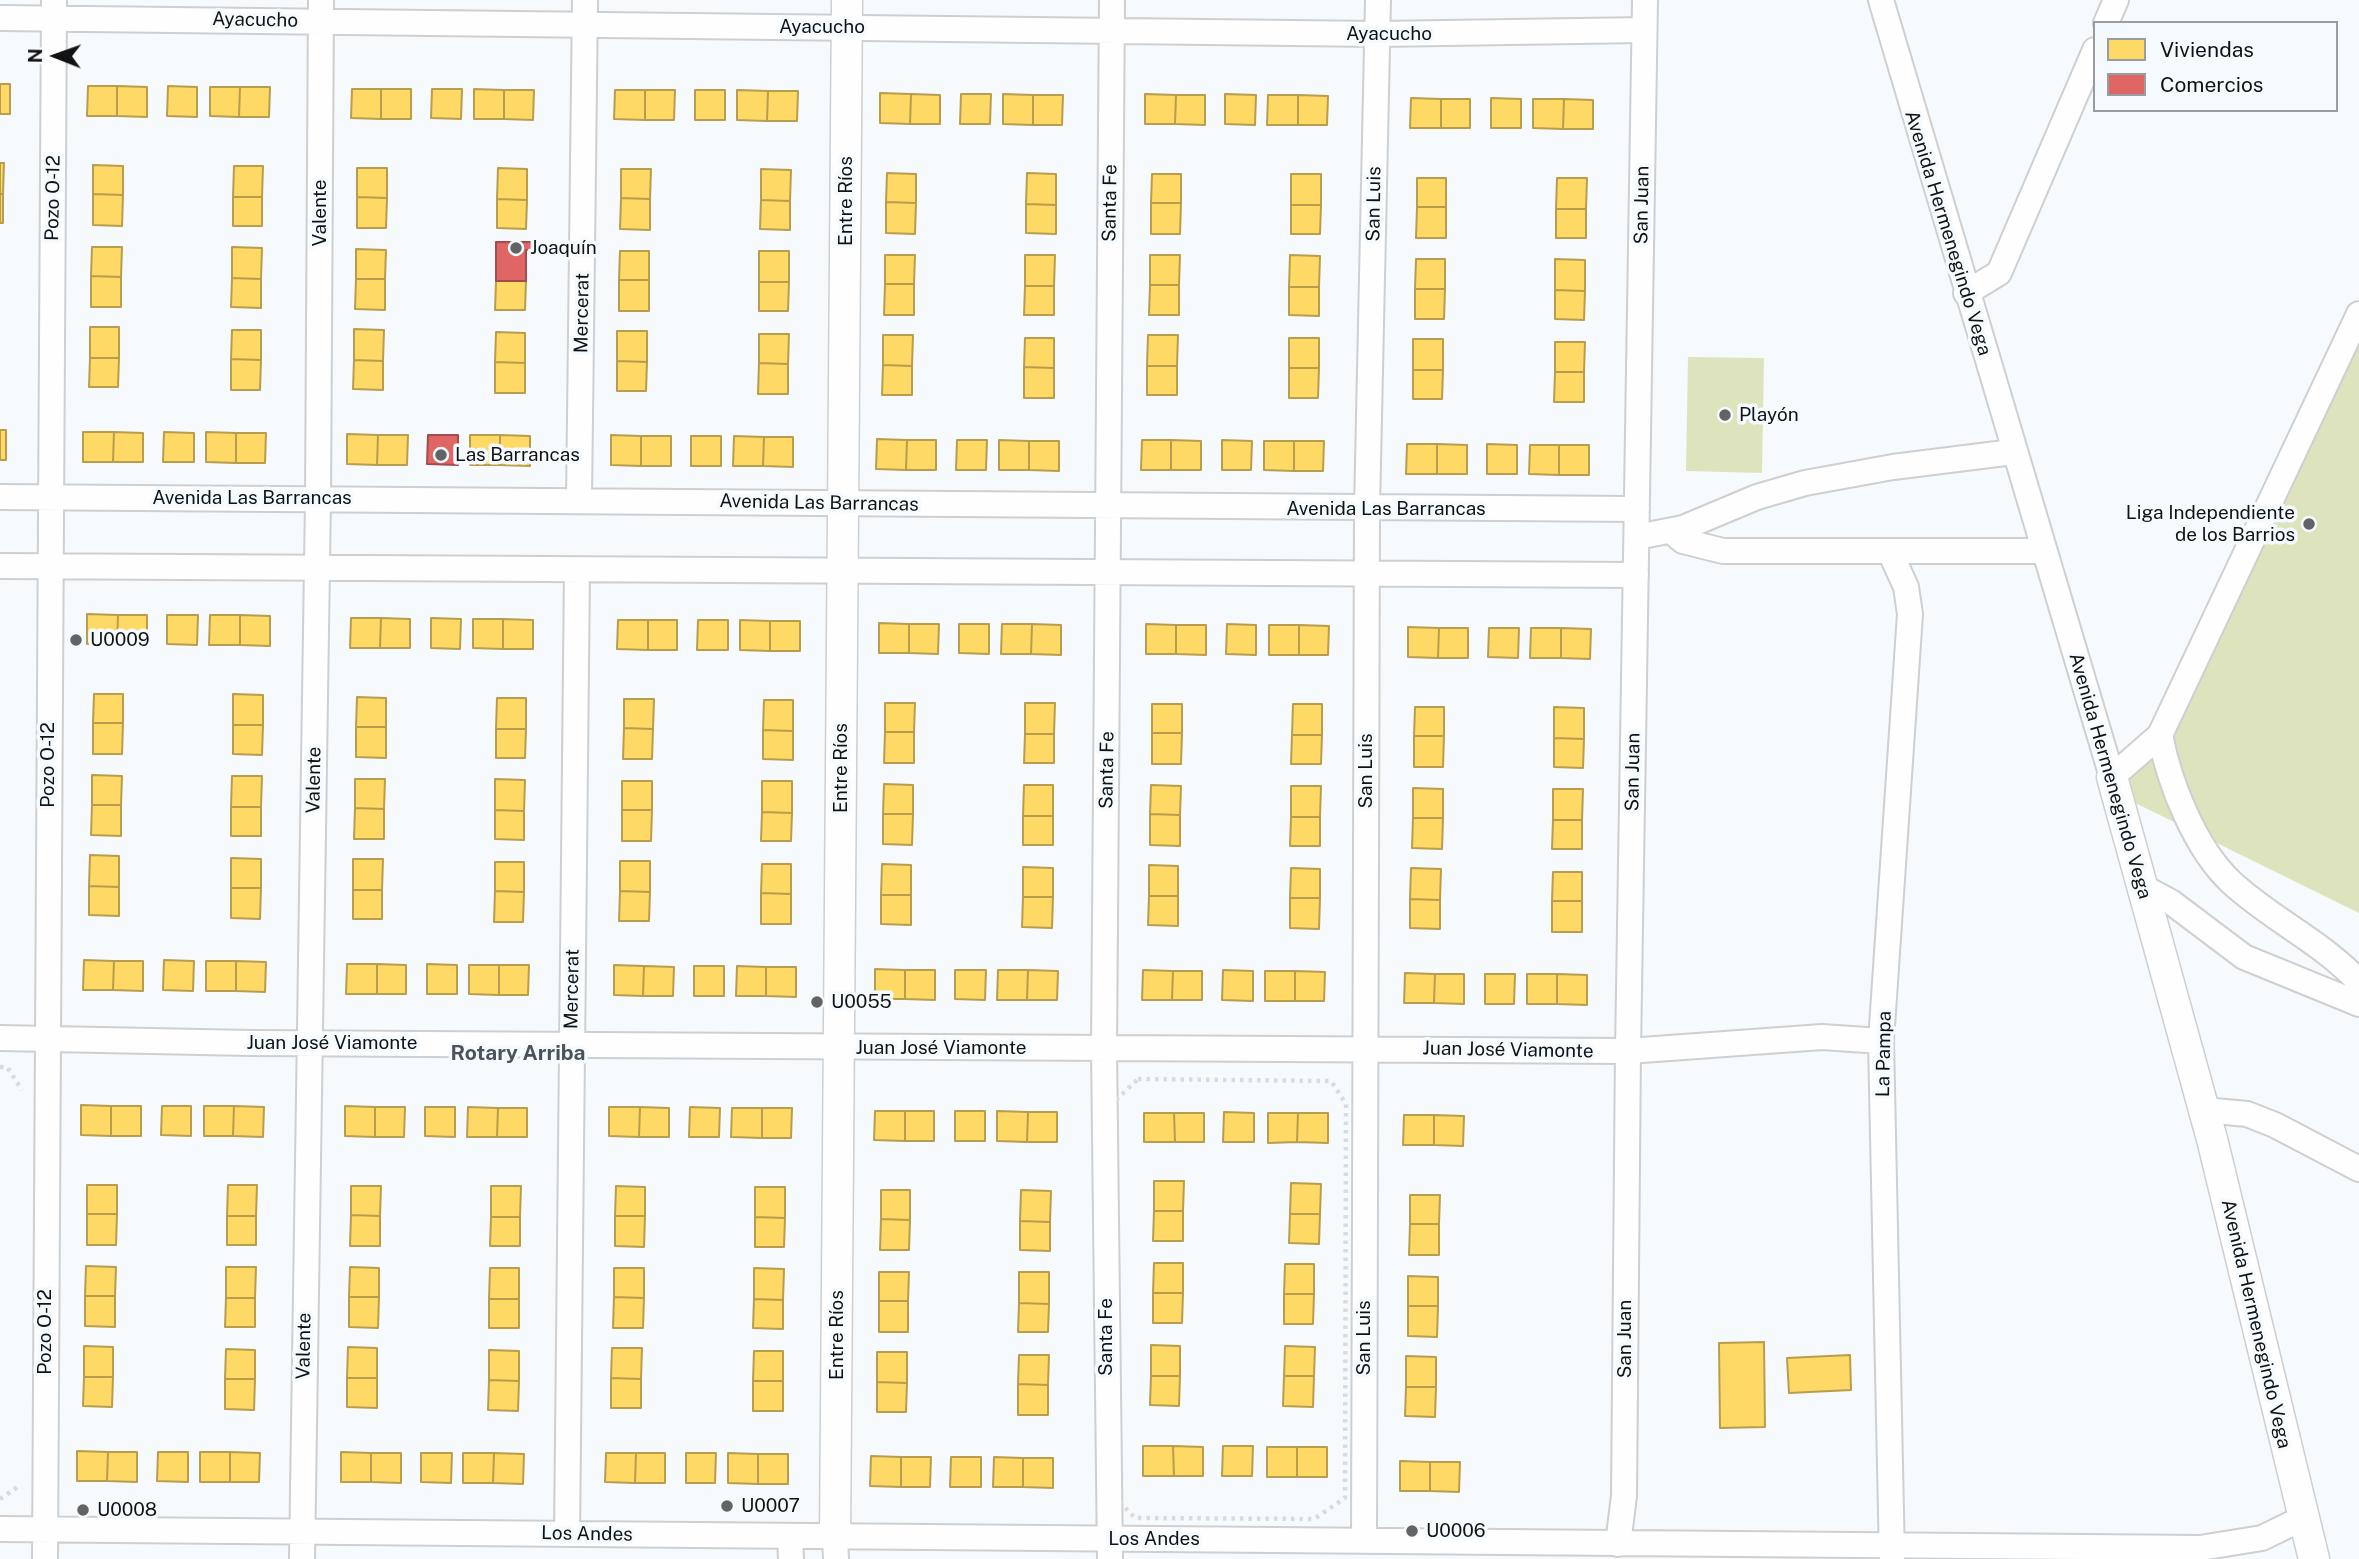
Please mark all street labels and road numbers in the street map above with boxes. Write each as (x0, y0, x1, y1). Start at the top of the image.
street label: Ayacucho (212, 8, 298, 32)
street label: Ayacucho (779, 16, 865, 38)
street label: Ayacucho (1346, 23, 1432, 45)
street label: Avenida Hermenegindo Vega (1900, 108, 1996, 358)
street label: Pozo O-12 (41, 155, 65, 241)
street label: Entre Ríos (835, 156, 857, 246)
street label: Santa Fe (1098, 164, 1122, 242)
street label: San Juan (1630, 165, 1654, 245)
street label: San Luis (1362, 166, 1386, 242)
street label: Valente (309, 180, 331, 246)
street label: Mercerat (570, 273, 594, 353)
street label: Avenida Las Barrancas (152, 487, 352, 509)
street label: Avenida Las Barrancas (719, 490, 919, 516)
street label: Avenida Las Barrancas (1286, 498, 1486, 520)
street label: Avenida Hermenegindo Vega (2064, 650, 2156, 902)
street label: Pozo O-12 (37, 722, 59, 808)
street label: Entre Ríos (830, 723, 852, 813)
street label: Santa Fe (1095, 731, 1119, 809)
street label: San Juan (1621, 732, 1645, 812)
street label: San Luis (1355, 733, 1377, 809)
street label: Valente (302, 746, 326, 814)
street label: Mercerat (560, 949, 584, 1029)
street label: La Pampa (1872, 1011, 1896, 1097)
street label: Juan José Viamonte (246, 1032, 418, 1054)
street label: Juan José Viamonte (855, 1037, 1027, 1059)
street label: Juan José Viamonte (1422, 1037, 1594, 1063)
street label: Avenida Hermenegindo Vega (2216, 1197, 2296, 1451)
street label: Pozo O-12 (34, 1289, 56, 1375)
street label: Entre Ríos (826, 1290, 848, 1380)
street label: Santa Fe (1095, 1298, 1117, 1376)
street label: San Luis (1353, 1300, 1375, 1376)
street label: San Juan (1614, 1300, 1636, 1378)
street label: Valente (292, 1312, 316, 1380)
street label: Los Andes (541, 1522, 633, 1546)
street label: Los Andes (1108, 1528, 1200, 1550)

